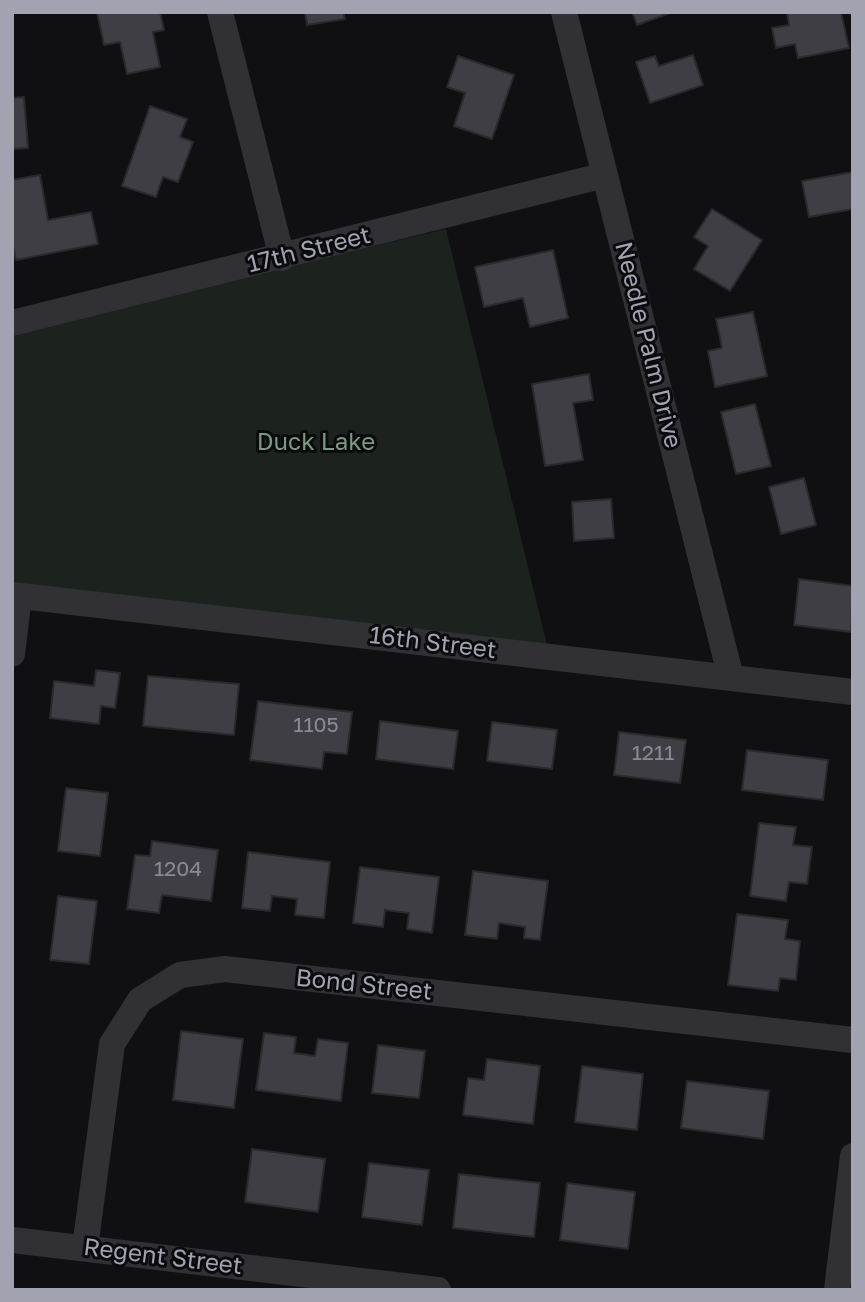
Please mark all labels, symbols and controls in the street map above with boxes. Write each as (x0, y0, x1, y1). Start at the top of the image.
street label: 17th Street (245, 221, 373, 279)
street label: Needle Palm Drive (608, 239, 688, 451)
park label: Duck Lake (257, 428, 375, 456)
street label: 16th Street (368, 621, 498, 665)
house number: 1105 (293, 712, 339, 738)
house number: 1211 (632, 740, 674, 766)
house number: 1204 (154, 856, 202, 882)
street label: Bond Street (294, 964, 434, 1006)
street label: Regent Street (82, 1233, 244, 1281)

